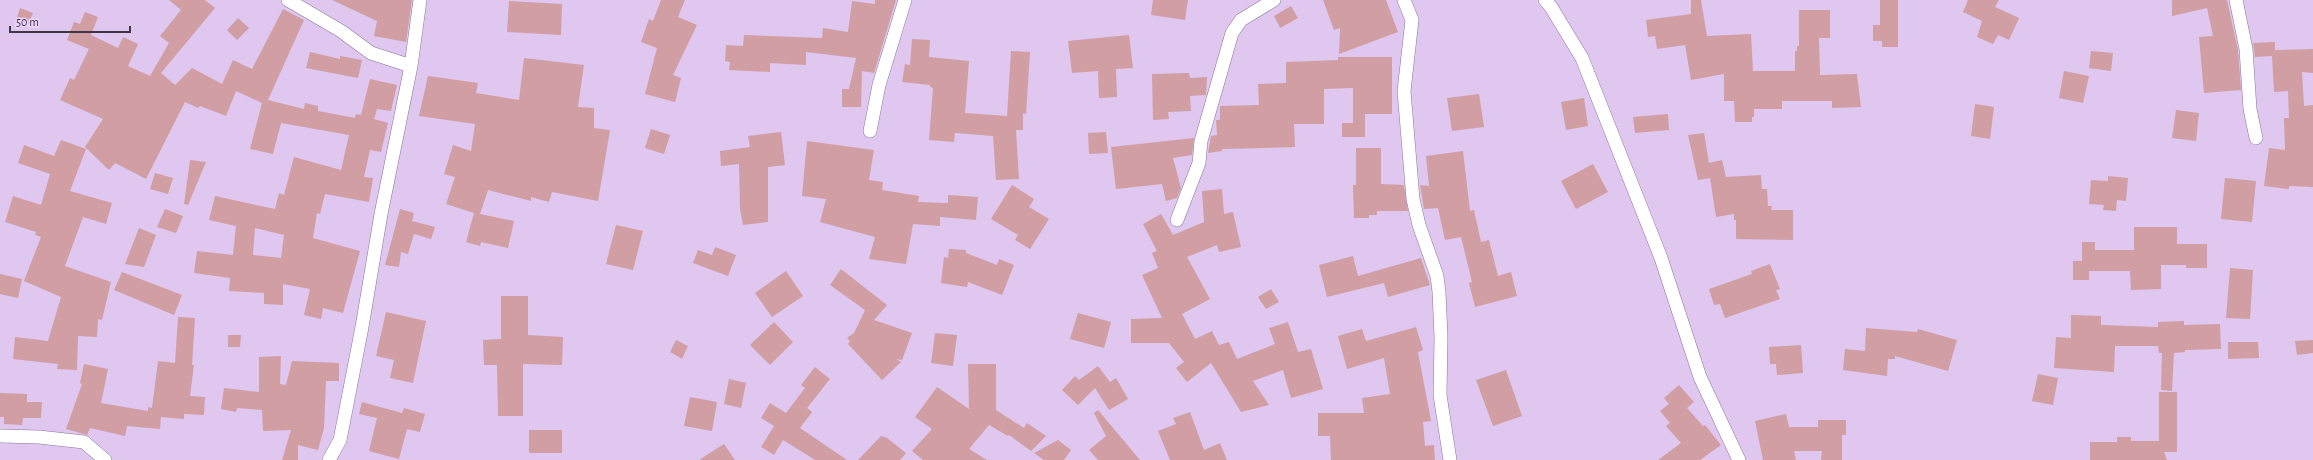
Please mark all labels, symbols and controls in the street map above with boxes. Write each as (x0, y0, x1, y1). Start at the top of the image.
scale bar (10, 8, 130, 34)
text: 50 m (16, 16, 39, 28)

